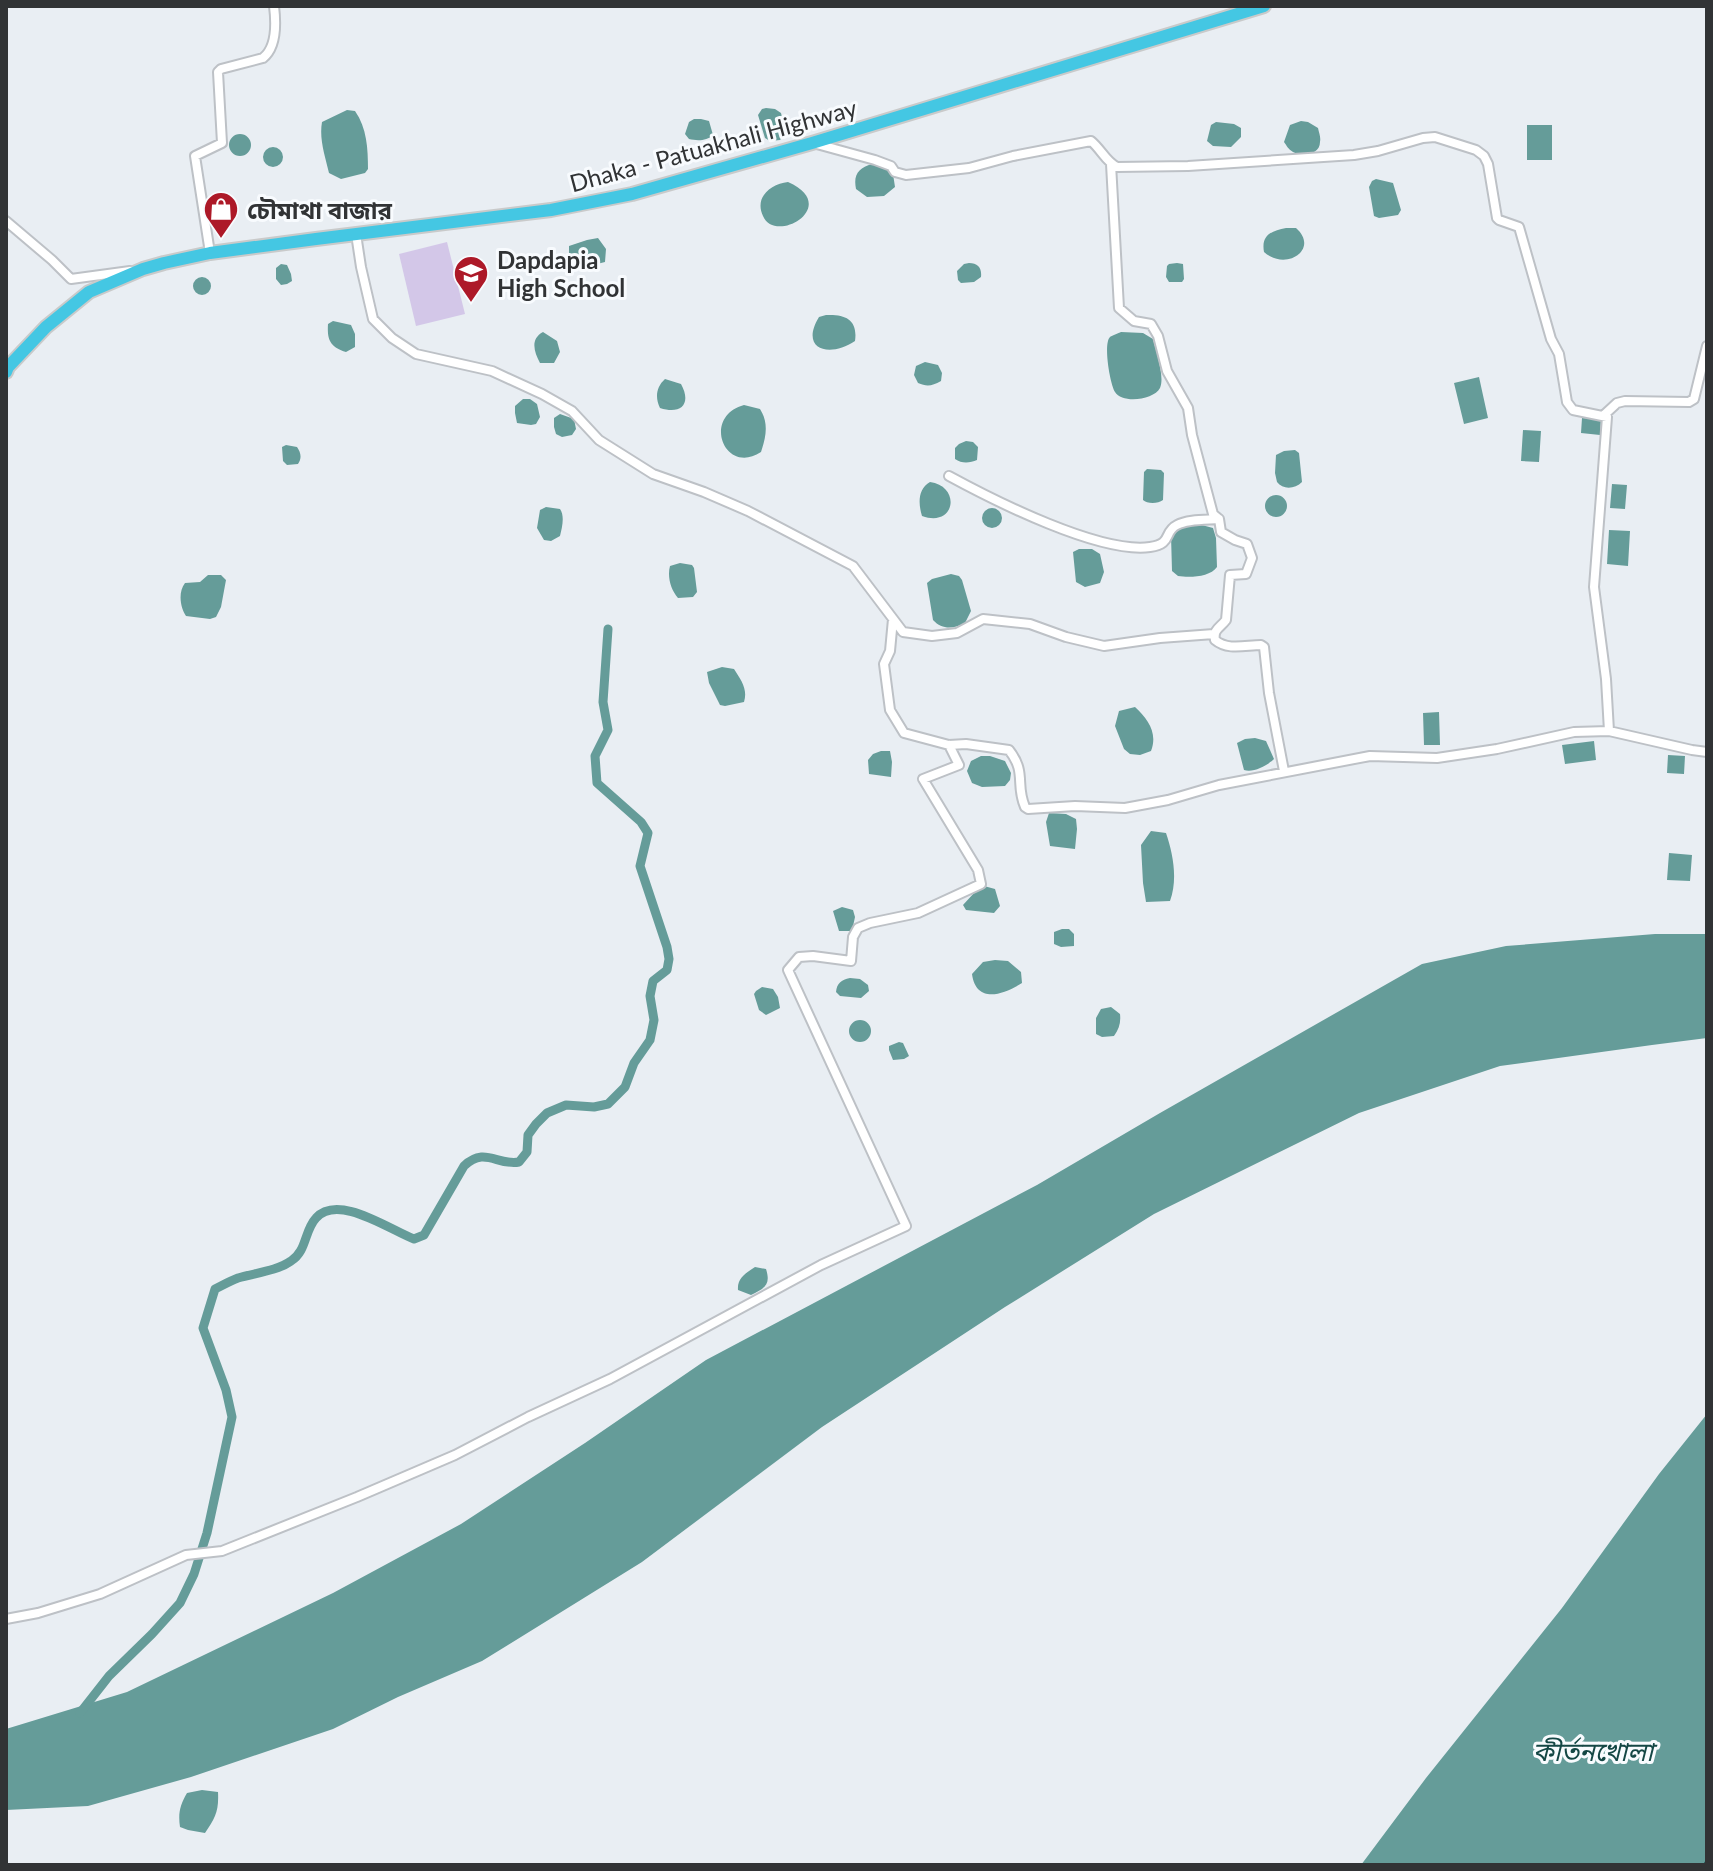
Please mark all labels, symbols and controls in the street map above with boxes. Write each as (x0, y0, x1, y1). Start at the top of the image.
street label: Dhaka - Patuakhali Highway (566, 93, 860, 197)
shop icon: চৌমাথা বাজার (202, 190, 240, 240)
place label: চৌমাথা বাজার (247, 195, 393, 224)
place label: Dapdapia High School (497, 245, 625, 302)
school or university icon: Dapdapia High School (452, 254, 490, 304)
water label: কীর্তনখোলা (1533, 1735, 1658, 1767)

